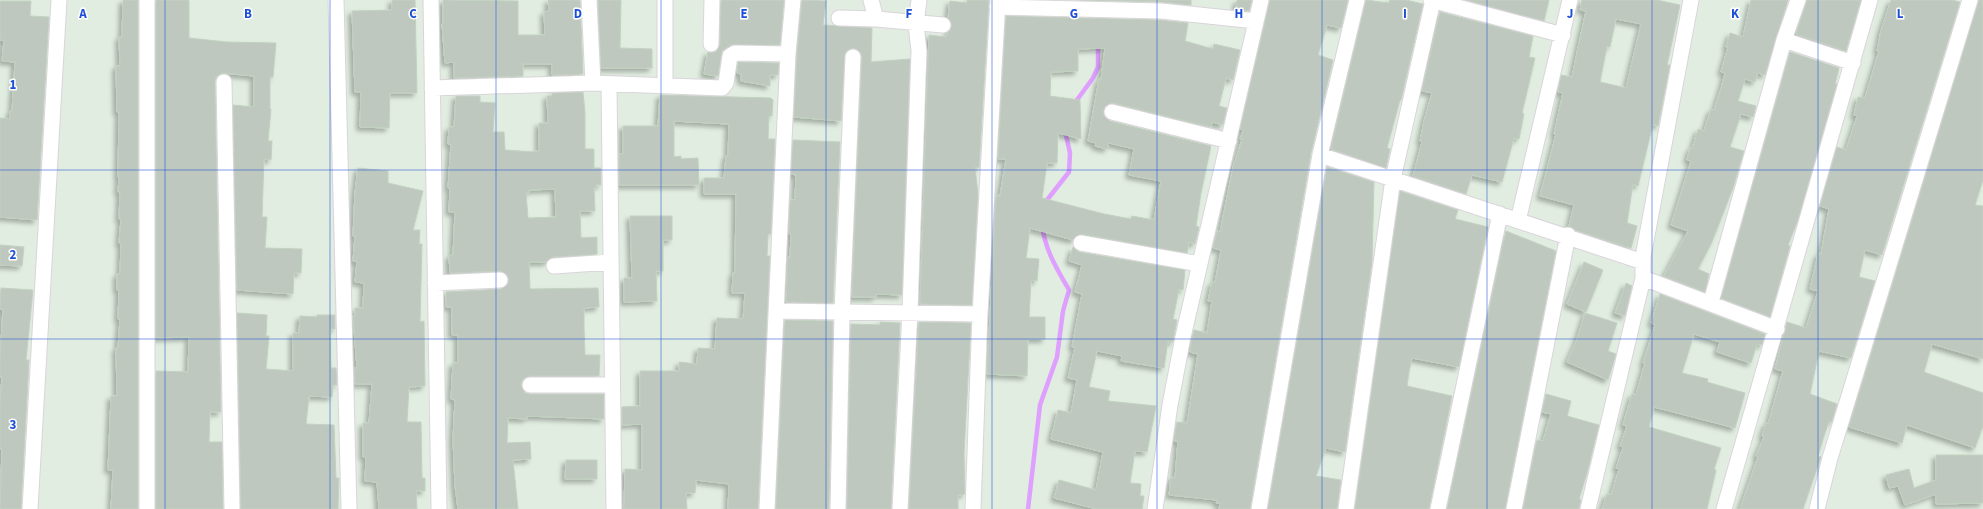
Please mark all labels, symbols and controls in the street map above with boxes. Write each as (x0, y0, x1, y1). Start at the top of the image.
text: A (78, 5, 87, 23)
text: B (244, 5, 252, 23)
text: C (409, 5, 417, 23)
text: D (574, 5, 582, 23)
text: E (740, 5, 748, 23)
text: F (906, 5, 913, 23)
text: G (1070, 5, 1078, 23)
text: H (1235, 5, 1243, 23)
text: I (1403, 5, 1407, 23)
text: J (1567, 5, 1573, 23)
text: K (1731, 5, 1740, 23)
text: L (1897, 5, 1904, 23)
text: 1 (10, 76, 17, 94)
text: 2 (10, 246, 17, 264)
text: 3 (10, 416, 17, 434)

